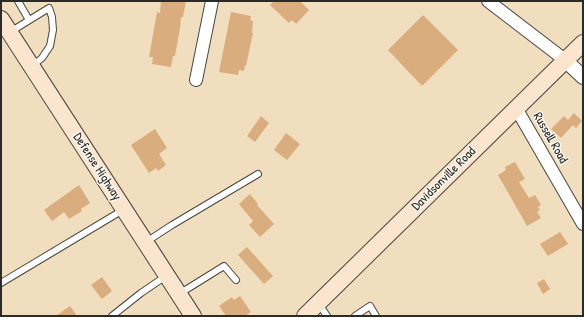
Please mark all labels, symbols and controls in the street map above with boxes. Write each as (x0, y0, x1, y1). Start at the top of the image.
street label: Russell Road (529, 110, 571, 166)
street label: Defense Highway (69, 130, 125, 204)
street label: Davidsonville Road (409, 144, 479, 214)

